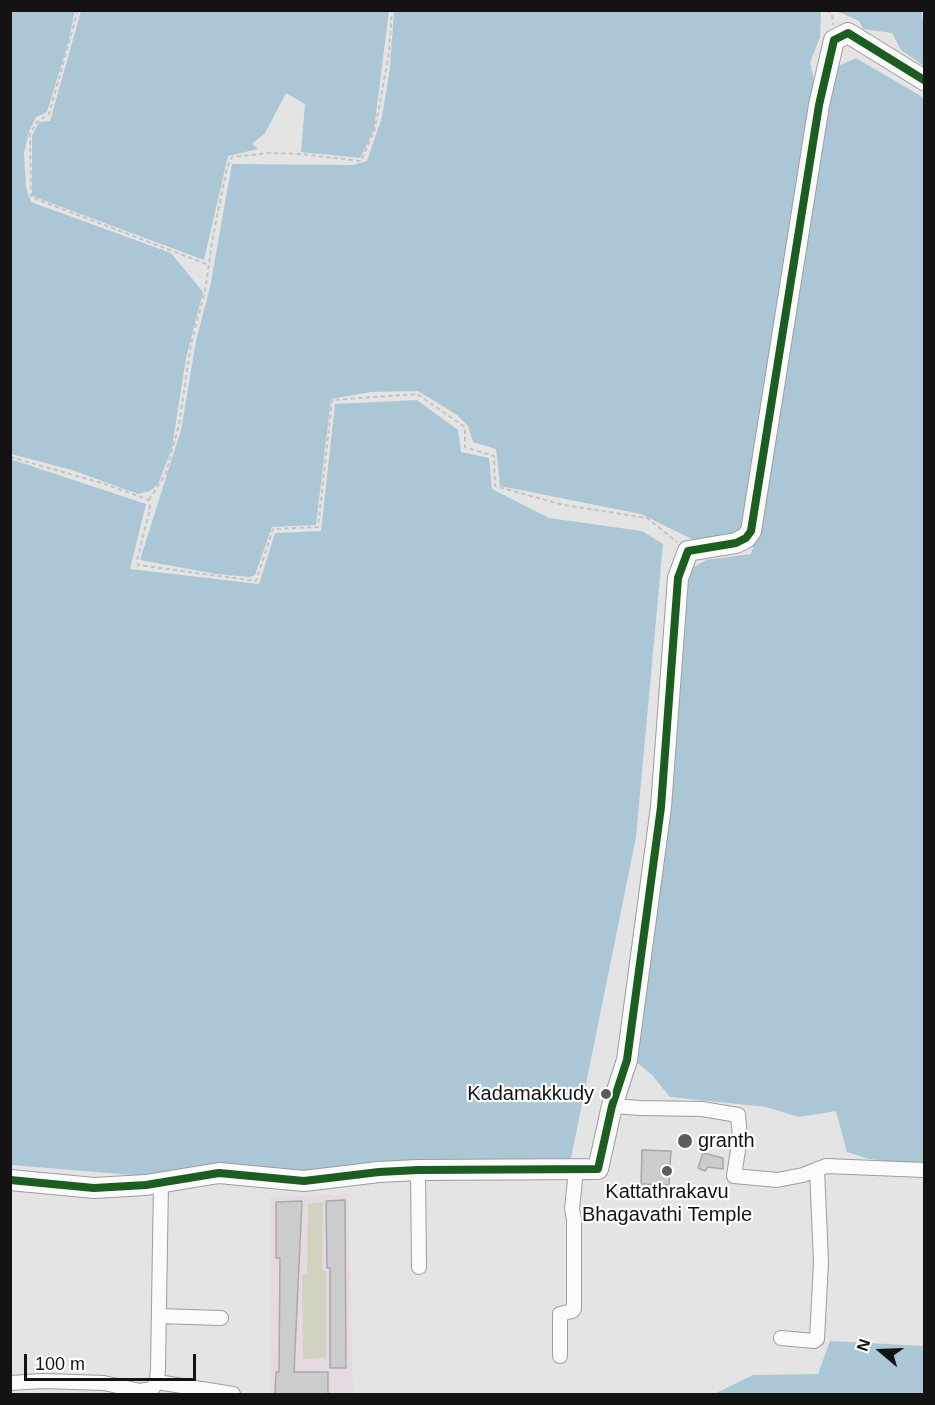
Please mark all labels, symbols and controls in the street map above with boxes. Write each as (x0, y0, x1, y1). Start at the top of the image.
place label: Kadamakkudy (467, 1082, 594, 1106)
marker: Kadamakkudy (599, 1087, 613, 1101)
place label: granth (698, 1129, 755, 1153)
marker: granth (676, 1132, 694, 1150)
marker: Kattathrakavu Bhagavathi Temple (660, 1164, 674, 1178)
place label: Kattathrakavu Bhagavathi Temple (582, 1180, 752, 1227)
north arrow (851, 1321, 911, 1381)
text: N (854, 1337, 873, 1353)
scale bar (27, 1342, 200, 1380)
text: 100 m (35, 1354, 85, 1374)

